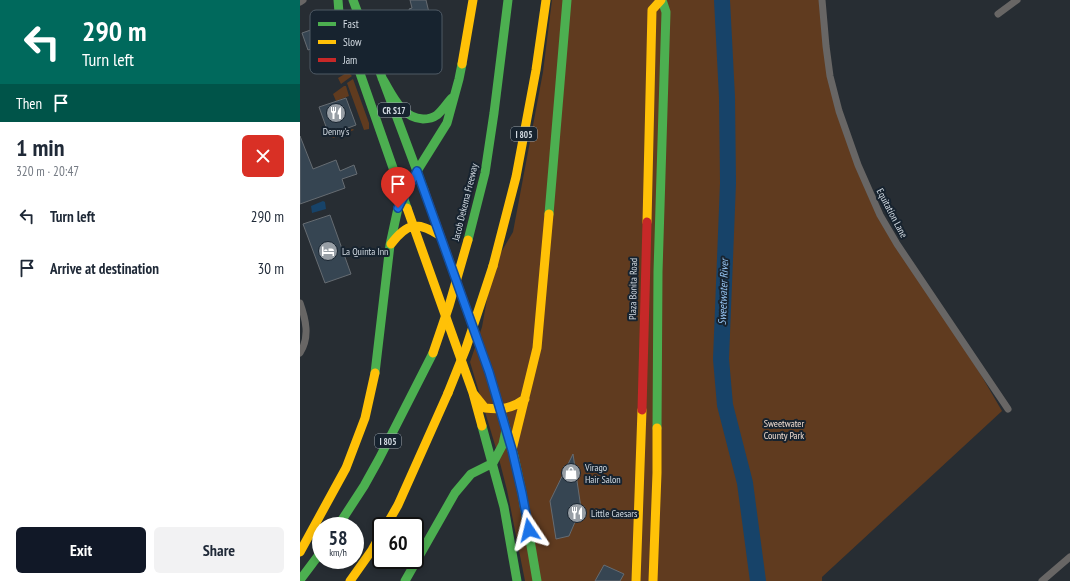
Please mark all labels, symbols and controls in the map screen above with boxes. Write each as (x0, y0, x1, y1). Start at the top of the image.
legend (310, 10, 442, 74)
text: 290 m (82, 12, 146, 49)
icon: left (16, 16, 68, 68)
text: Fast (343, 17, 359, 31)
text: Slow (343, 35, 362, 49)
text: Turn left (82, 48, 134, 71)
text: Jam (342, 53, 357, 67)
icon: arrive (50, 92, 72, 114)
text: Then (16, 94, 42, 113)
restaurant icon: Denny's (325, 102, 347, 124)
road number: CR S17 (378, 103, 410, 117)
place label: Denny's (323, 125, 350, 138)
road number: I 805 (511, 127, 537, 141)
text: 1 min (16, 132, 64, 163)
button: close (242, 135, 284, 177)
street label: Jacob Dekema Freeway (449, 162, 481, 243)
text: 320 m · 20:47 (16, 163, 79, 180)
pin (381, 167, 415, 208)
icon: arrive (387, 173, 409, 195)
street label: Equitation Lane (874, 186, 910, 240)
icon: left (16, 205, 38, 227)
text: Turn left (50, 207, 95, 226)
text: 290 m (251, 207, 284, 226)
hotel icon: La Quinta Inn (317, 240, 339, 262)
place label: La Quinta Inn (342, 245, 389, 258)
icon: arrive (16, 257, 38, 279)
water label: Sweetwater River (715, 257, 731, 325)
street label: Plaza Bonita Road (626, 258, 640, 320)
text: Arrive at destination (50, 259, 159, 278)
text: 30 m (258, 259, 284, 278)
park label: Sweetwater County Park (764, 417, 804, 442)
road number: I 805 (375, 434, 401, 448)
place label: Virago Hair Salon (584, 461, 621, 486)
shop icon: Virago Hair Salon (560, 462, 582, 484)
restaurant icon: Little Caesars (566, 502, 588, 524)
place label: Little Caesars (591, 507, 638, 520)
position arrow (508, 509, 550, 551)
speed limit sign: 60 (372, 517, 424, 569)
text: 58 (328, 525, 348, 551)
button: Exit (16, 527, 146, 573)
button: Share (154, 527, 284, 573)
text: km/h (329, 546, 347, 559)

